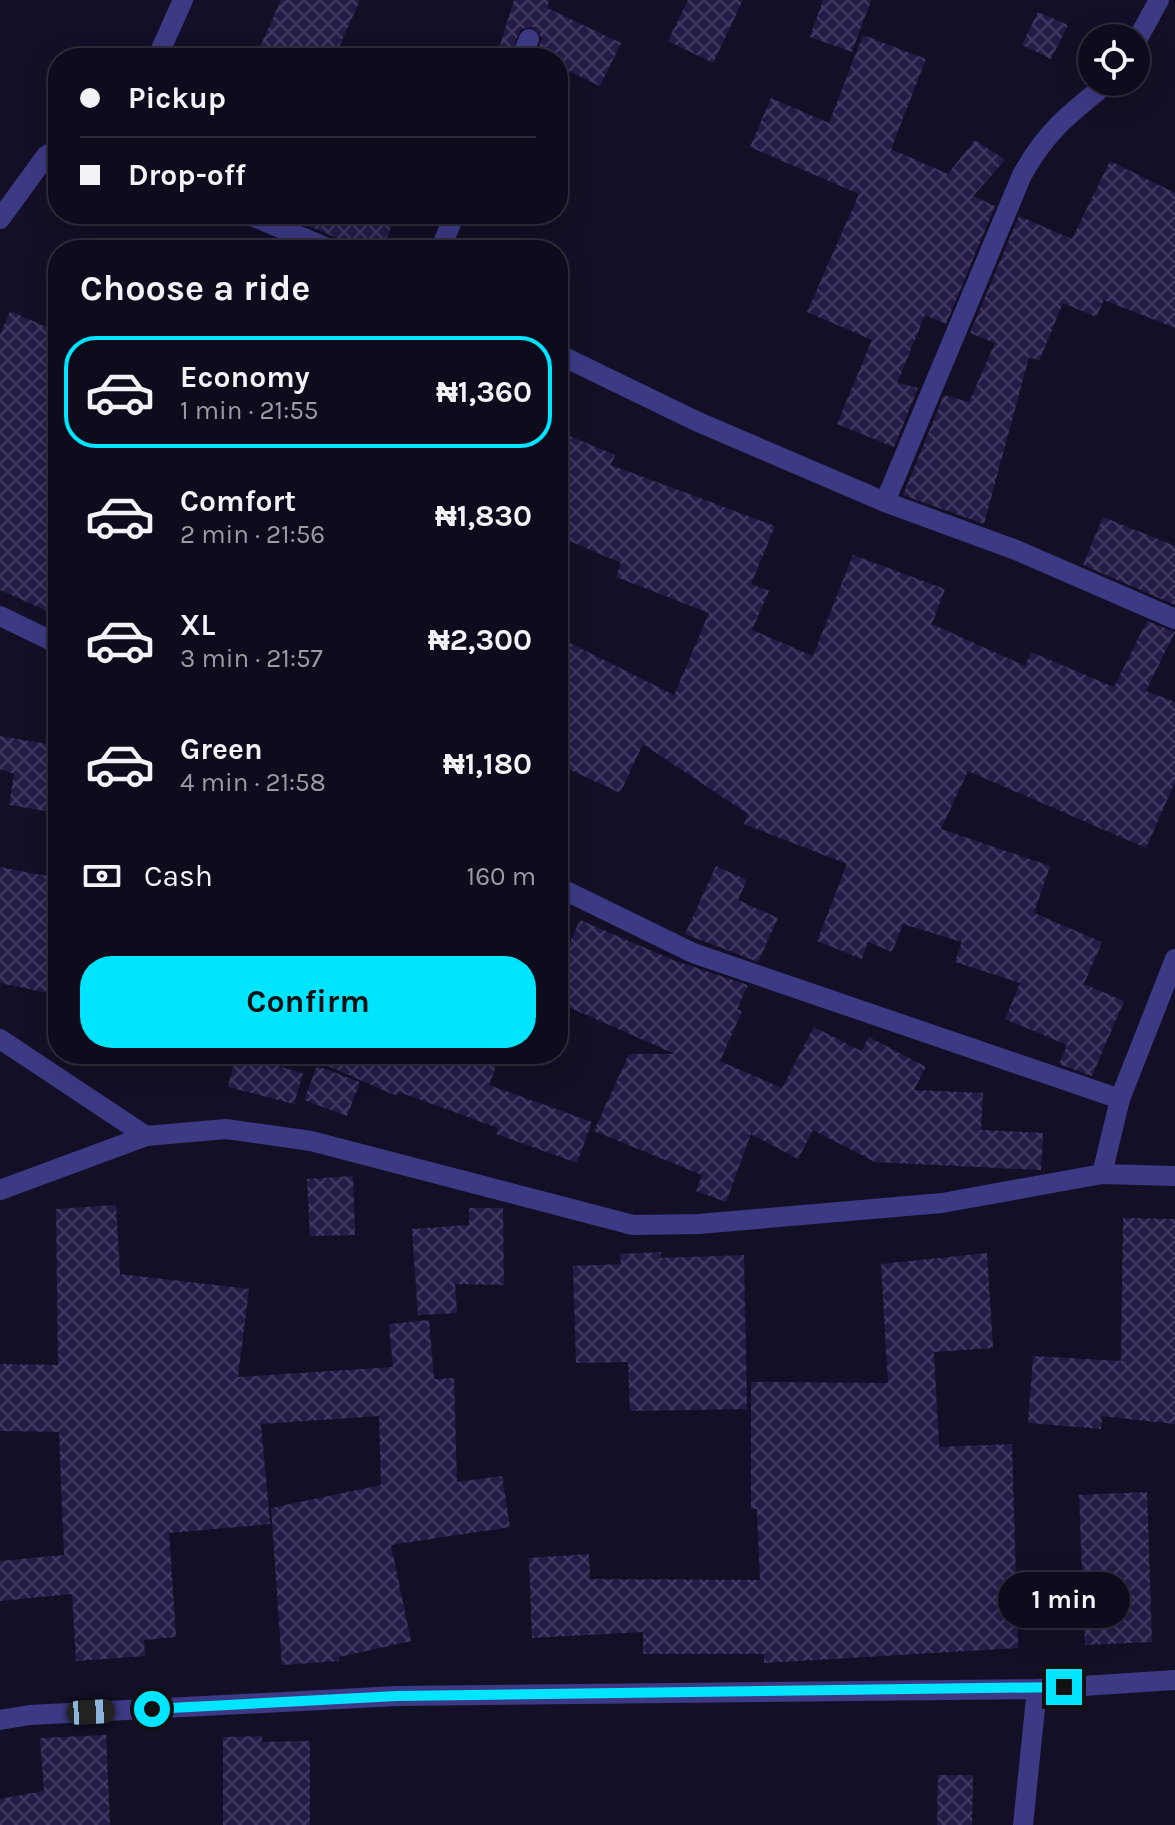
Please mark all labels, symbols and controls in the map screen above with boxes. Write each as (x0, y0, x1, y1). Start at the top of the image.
map controls (1078, 24, 1150, 96)
button: locate (1078, 24, 1150, 96)
text: Pickup (128, 80, 226, 116)
text: Drop-off (128, 157, 246, 193)
text: Choose a ride (80, 267, 310, 309)
icon: car (84, 356, 156, 428)
text: Economy (180, 359, 310, 395)
text: ₦1,360 (436, 374, 532, 410)
text: 1 min · 21:55 (180, 395, 319, 426)
icon: car (84, 480, 156, 552)
text: Comfort (180, 483, 296, 519)
text: ₦1,830 (435, 498, 532, 534)
text: 2 min · 21:56 (180, 519, 325, 550)
icon: car (84, 604, 156, 676)
text: XL (180, 607, 215, 643)
text: ₦2,300 (428, 622, 532, 658)
text: 3 min · 21:57 (180, 643, 323, 674)
icon: car (84, 728, 156, 800)
text: Green (180, 731, 263, 767)
text: ₦1,180 (443, 746, 532, 782)
text: 4 min · 21:58 (180, 767, 326, 798)
icon: cash (80, 854, 124, 898)
text: Cash (144, 858, 213, 894)
text: 160 m (467, 861, 536, 892)
button: Confirm (80, 956, 536, 1048)
callout: 1 min (998, 1571, 1130, 1627)
text: 1 min (1031, 1584, 1097, 1615)
route end (1046, 1669, 1082, 1705)
route start (134, 1691, 170, 1727)
car (66, 1699, 116, 1725)

